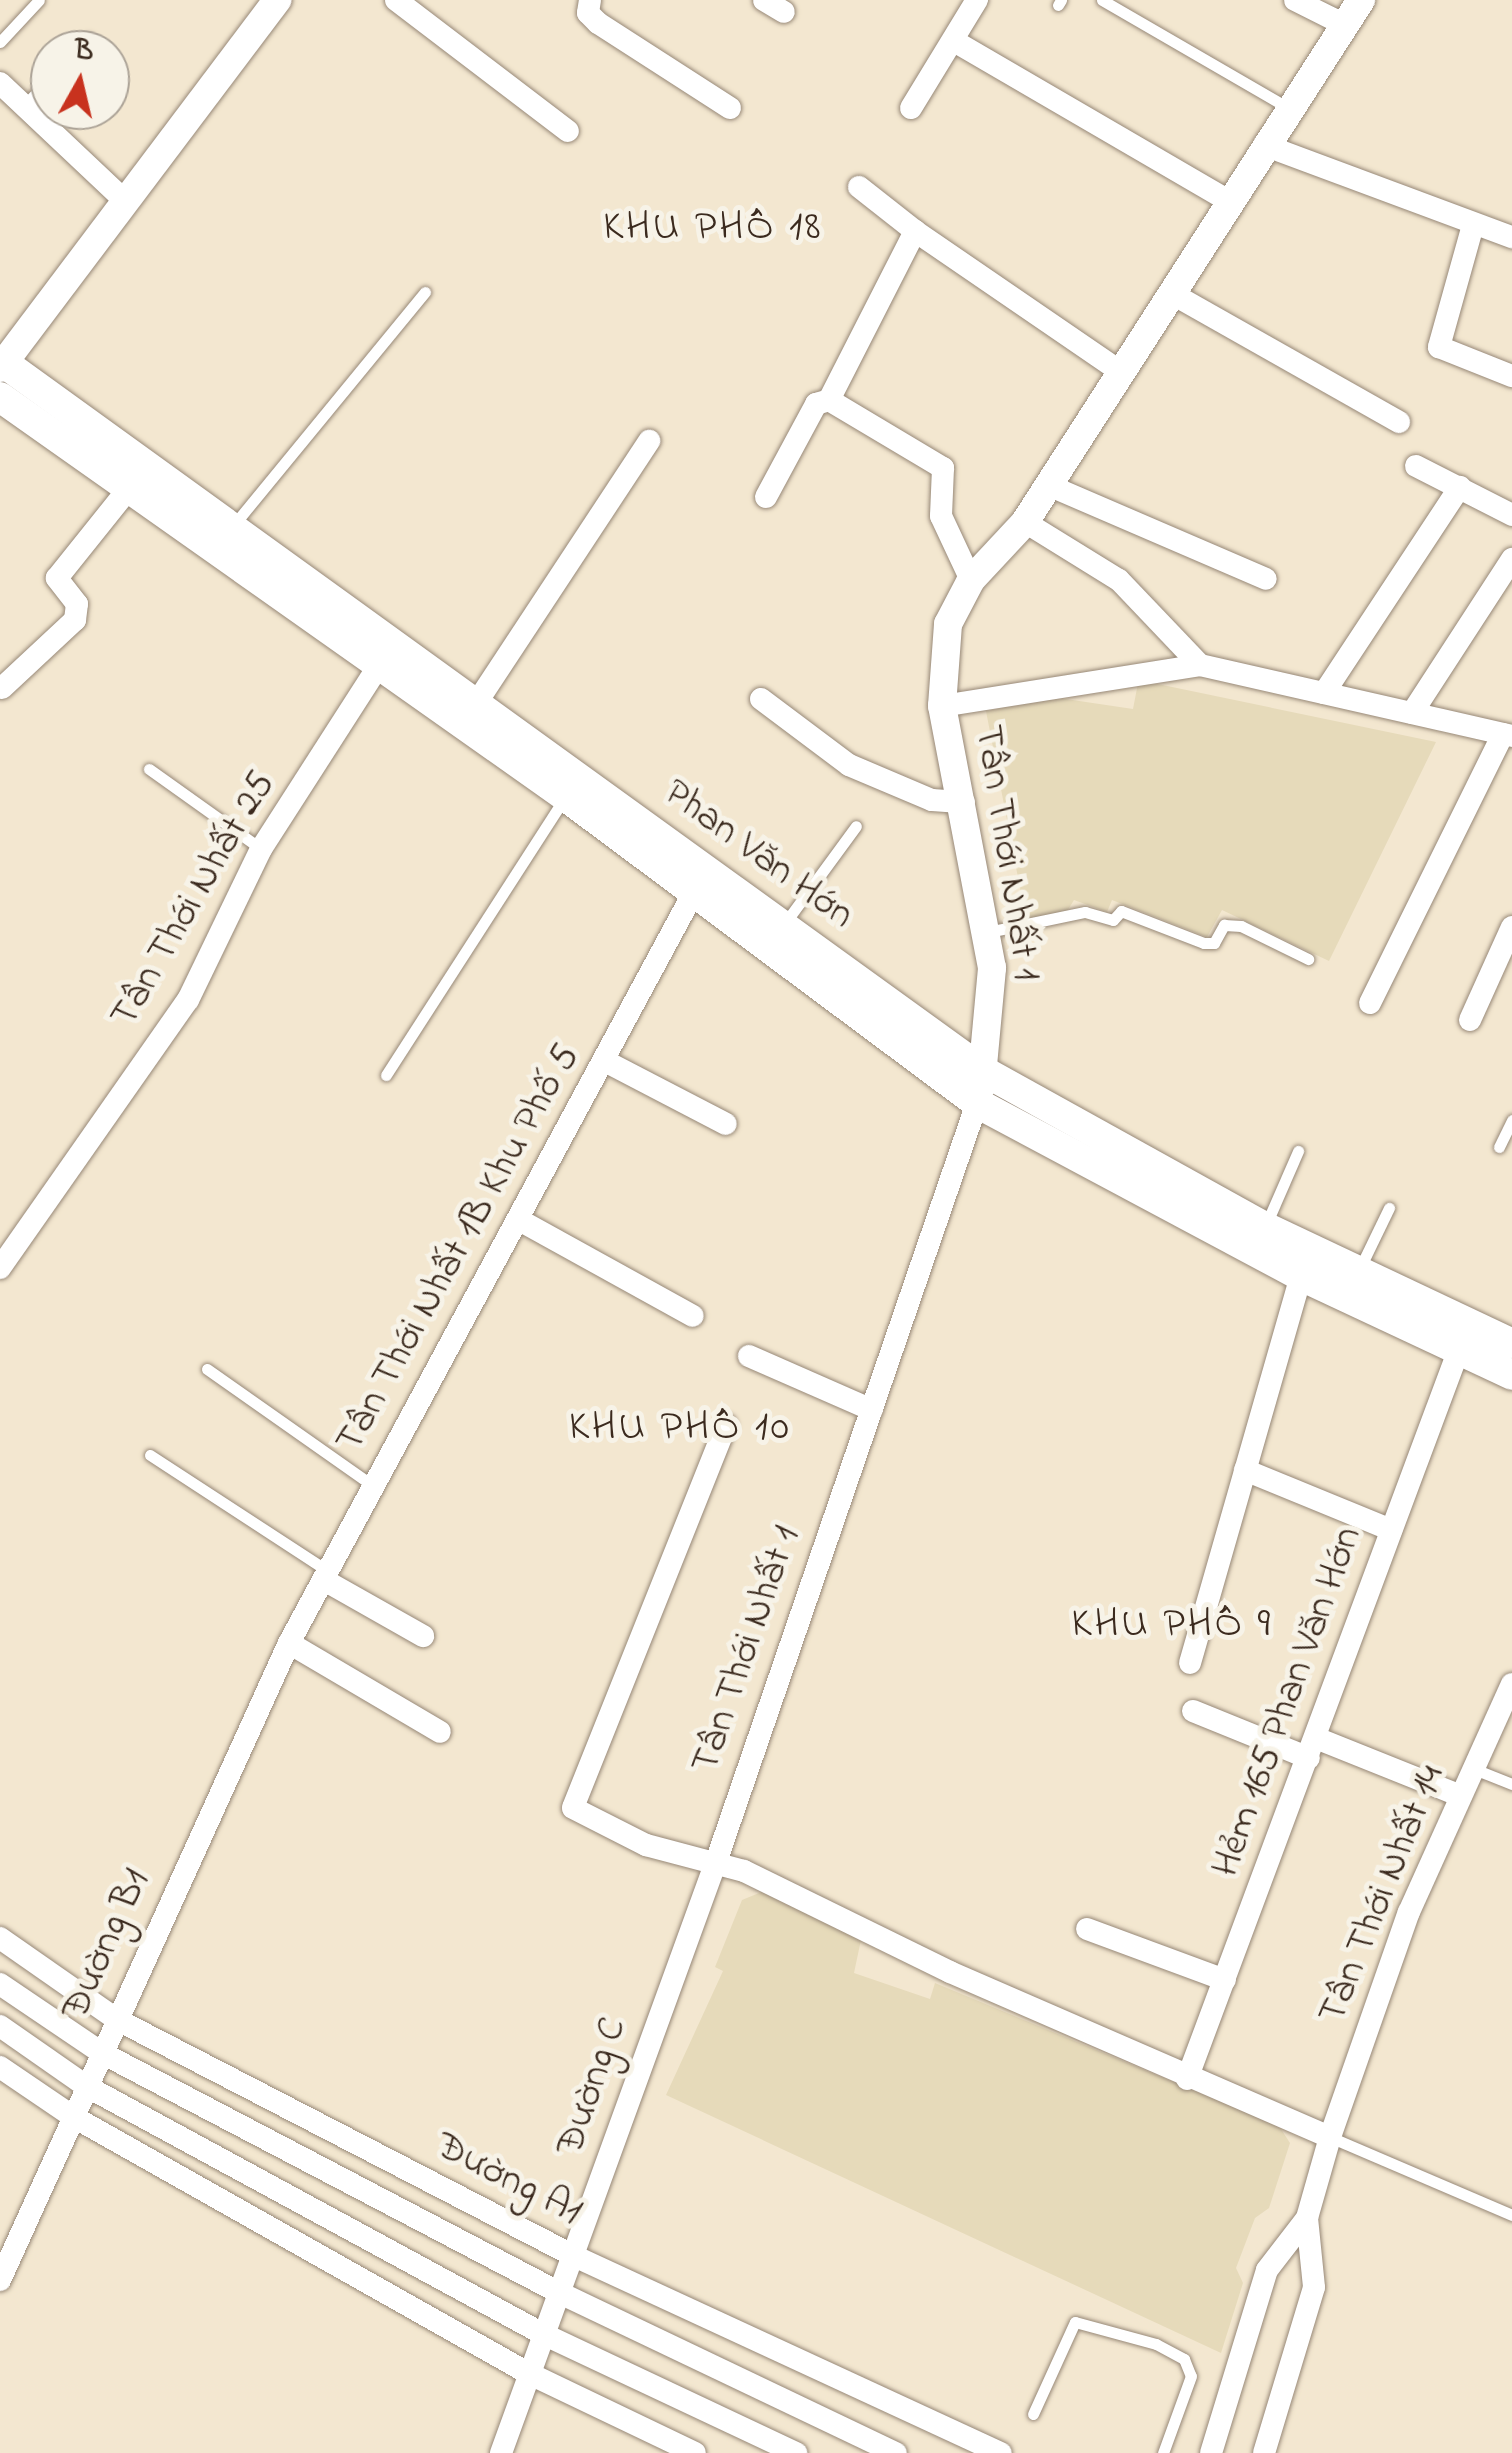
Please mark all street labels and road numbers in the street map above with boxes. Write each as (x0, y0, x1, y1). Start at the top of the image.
street label: Tân Thới Nhất 1 (962, 722, 1050, 984)
street label: Tân Thới Nhất 25 (101, 763, 287, 1037)
street label: Phan Văn Hớn (653, 770, 863, 940)
street label: Tân Thới Nhất 1B Khu Phố 5 (327, 1036, 591, 1462)
street label: Tân Thới Nhất 1 (682, 1520, 812, 1780)
street label: Hẻm 165 Phan Văn Hớn (1202, 1520, 1374, 1884)
street label: Tân Thới Nhất 14 (1309, 1759, 1457, 2031)
street label: Đường B1 (52, 1862, 162, 2028)
street label: Đường C (547, 2012, 639, 2162)
street label: Đường A1 (427, 2123, 589, 2237)

